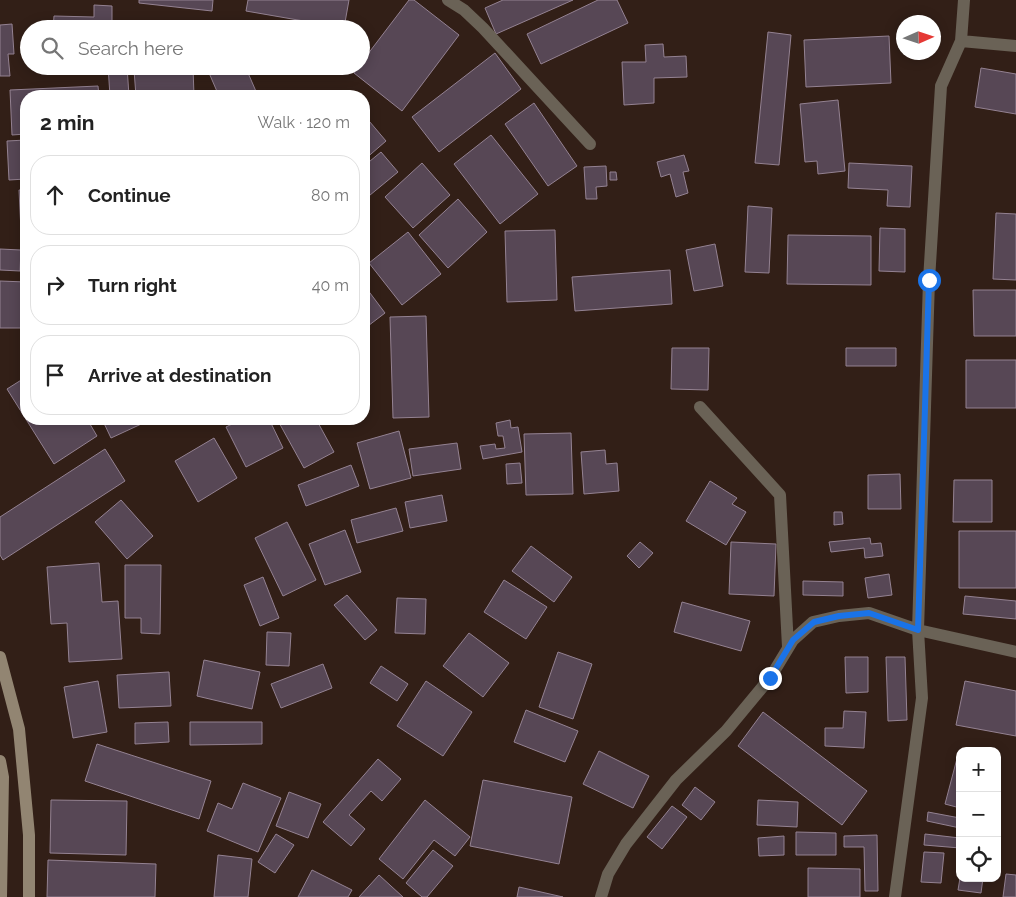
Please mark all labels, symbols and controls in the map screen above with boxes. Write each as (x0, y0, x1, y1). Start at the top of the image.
north arrow (896, 15, 941, 60)
search box (20, 20, 370, 75)
icon: search (38, 34, 66, 62)
text: Search here (78, 37, 184, 59)
text: 2 min (40, 110, 94, 135)
text: Walk · 120 m (258, 113, 350, 132)
icon: ahead (41, 181, 69, 209)
text: Continue (88, 184, 171, 206)
text: 80 m (311, 186, 349, 205)
route start (918, 269, 941, 292)
icon: right (41, 271, 69, 299)
text: Turn right (88, 274, 177, 296)
text: 40 m (312, 276, 349, 295)
icon: arrive (41, 361, 69, 389)
text: Arrive at destination (88, 364, 272, 386)
route end (759, 667, 782, 690)
map controls (956, 747, 1001, 882)
button: + (956, 747, 1001, 792)
button: − (956, 792, 1001, 837)
button: locate (956, 837, 1001, 882)

